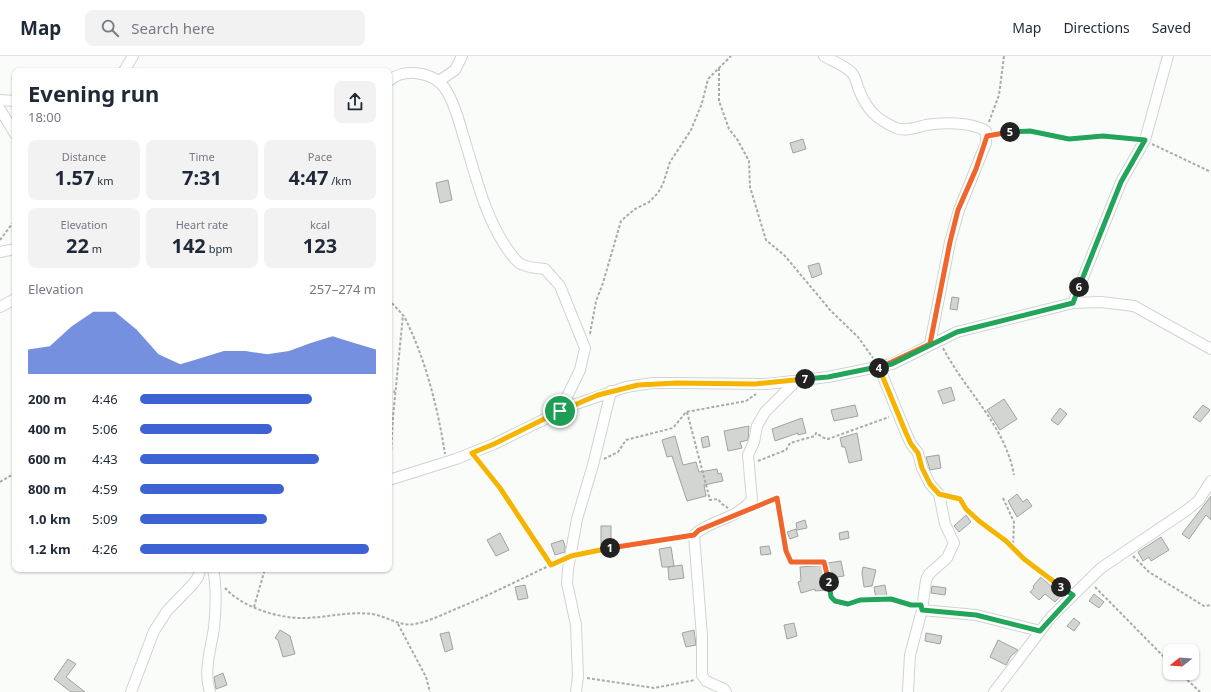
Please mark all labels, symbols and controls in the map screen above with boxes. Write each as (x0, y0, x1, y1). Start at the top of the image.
search box (85, 10, 365, 46)
text: Map (20, 15, 61, 41)
icon: search (99, 17, 121, 39)
text: Search here (131, 18, 215, 38)
text: Map (1012, 18, 1041, 37)
text: Directions (1063, 18, 1130, 37)
text: Saved (1152, 18, 1191, 37)
text: Evening run (28, 78, 159, 108)
button: share (334, 81, 376, 123)
text: 18:00 (28, 108, 61, 126)
pin: 5 (1000, 122, 1020, 142)
text: 5 (1007, 124, 1013, 139)
text: Distance (62, 149, 106, 164)
text: Time (189, 149, 215, 164)
text: Pace (308, 149, 332, 164)
text: 1.57 (55, 164, 94, 191)
text: 7:31 (182, 164, 222, 191)
text: 4:47 (288, 164, 328, 191)
text: km (94, 173, 113, 188)
text: /km (328, 173, 352, 188)
text: Elevation (61, 217, 107, 232)
text: Heart rate (176, 217, 228, 232)
text: kcal (310, 217, 330, 232)
text: 22 (66, 232, 89, 259)
text: 142 (171, 232, 206, 259)
text: 123 (303, 232, 337, 259)
text: m (89, 241, 102, 256)
text: bpm (206, 241, 233, 256)
pin: 6 (1069, 277, 1089, 297)
text: 6 (1076, 279, 1082, 294)
text: Elevation (28, 280, 84, 298)
text: 257–274 m (309, 280, 376, 298)
pin: 4 (869, 358, 889, 378)
text: 4 (876, 360, 882, 375)
pin: 7 (795, 369, 815, 389)
text: 7 (802, 371, 808, 386)
text: 200 m (28, 390, 66, 408)
text: 4:46 (92, 390, 118, 408)
pin (543, 394, 577, 428)
icon: arrive (549, 400, 571, 422)
text: 400 m (28, 420, 66, 438)
text: 5:06 (92, 420, 118, 438)
text: 600 m (28, 450, 66, 468)
text: 4:43 (92, 450, 118, 468)
text: 800 m (28, 480, 66, 498)
text: 4:59 (92, 480, 118, 498)
text: 1.0 km (28, 510, 71, 528)
text: 5:09 (92, 510, 118, 528)
pin: 1 (600, 538, 620, 558)
text: 1.2 km (28, 540, 71, 558)
text: 4:26 (92, 540, 118, 558)
text: 1 (607, 540, 613, 555)
pin: 2 (819, 572, 839, 592)
text: 2 (826, 574, 832, 589)
pin: 3 (1051, 577, 1071, 597)
text: 3 (1058, 579, 1064, 594)
north arrow (1163, 644, 1199, 680)
map controls (1163, 644, 1199, 680)

